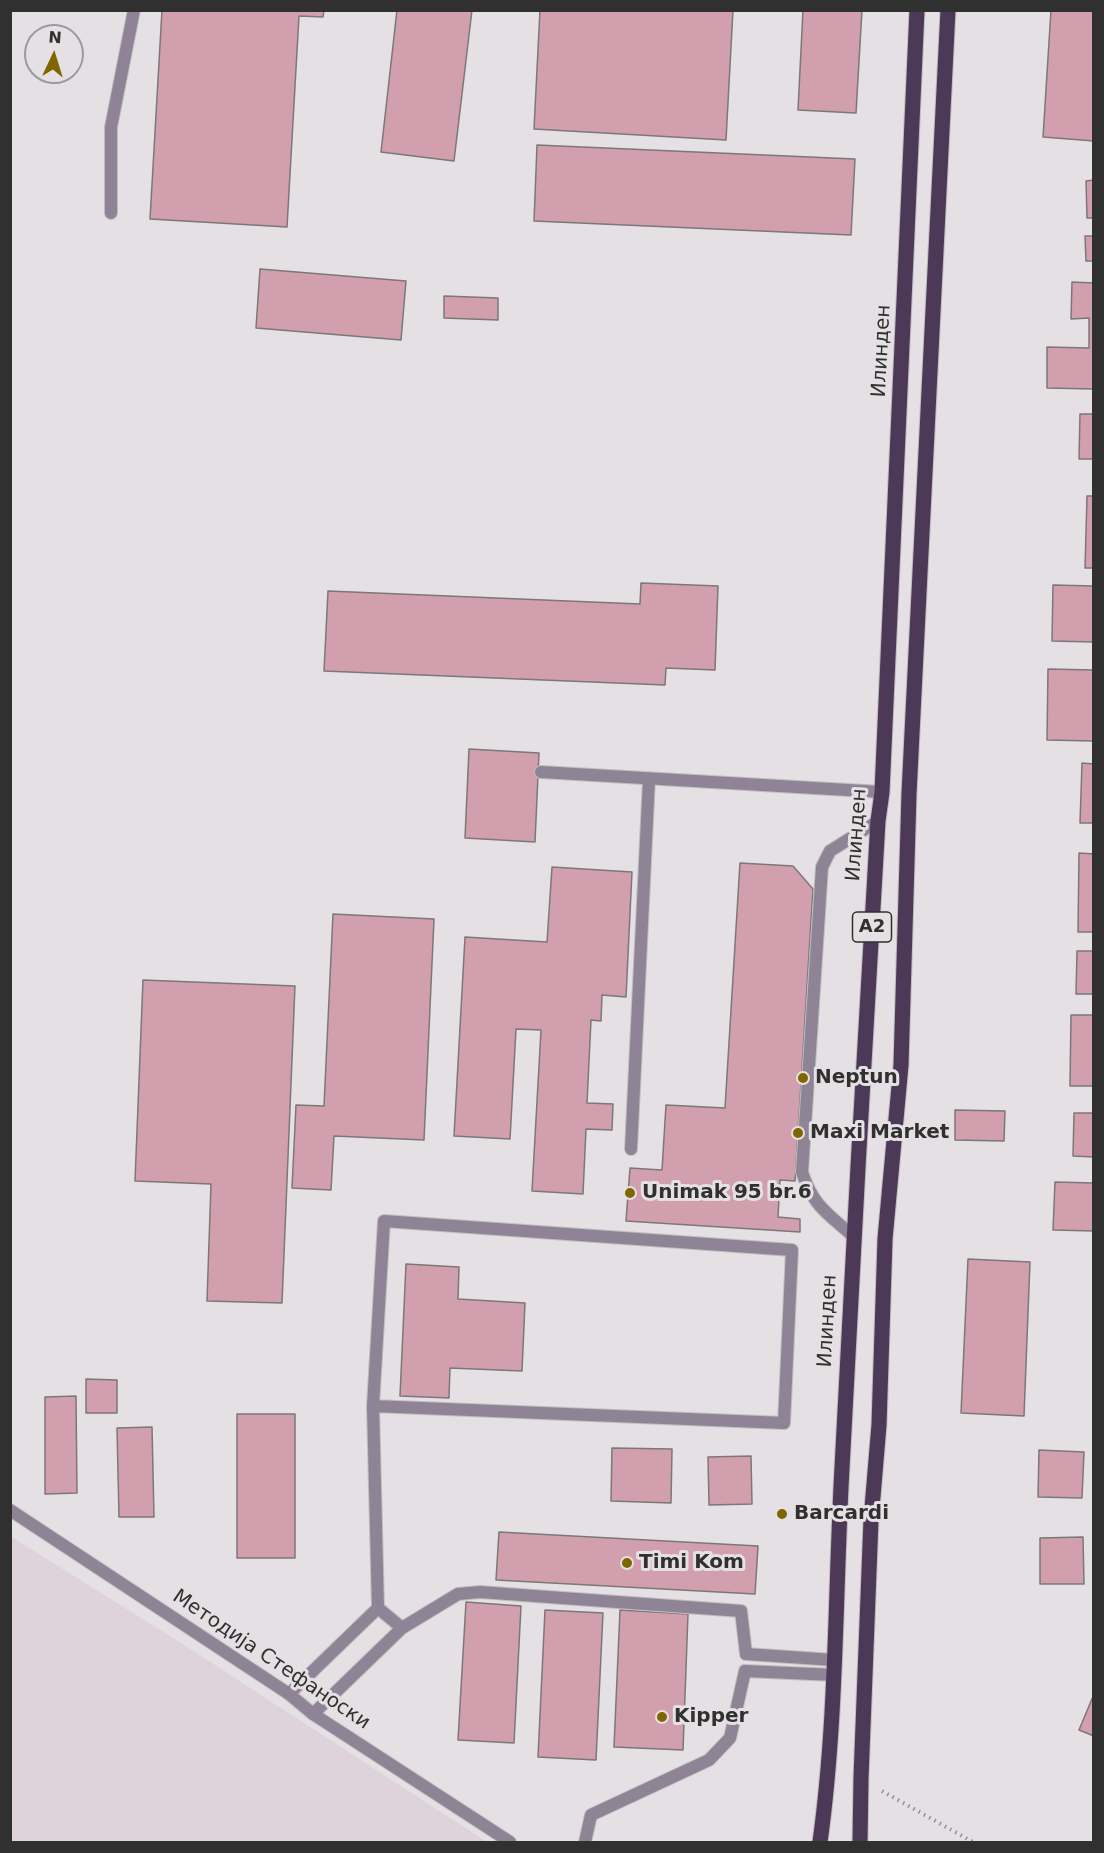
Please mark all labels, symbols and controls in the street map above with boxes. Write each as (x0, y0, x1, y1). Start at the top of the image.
north arrow (24, 24, 84, 84)
text: N (48, 28, 62, 47)
street label: Илинден (868, 304, 896, 398)
street label: Илинден (842, 788, 872, 882)
road number: A2 (852, 912, 892, 942)
place label: Neptun (815, 1066, 898, 1090)
marker: Neptun (796, 1071, 810, 1085)
place label: Maxi Market (810, 1121, 949, 1145)
marker: Maxi Market (791, 1126, 805, 1140)
place label: Unimak 95 br.6 (642, 1181, 812, 1205)
marker: Unimak 95 br.6 (623, 1186, 637, 1200)
street label: Илинден (814, 1274, 842, 1368)
place label: Barcardi (794, 1502, 889, 1526)
marker: Barcardi (775, 1507, 789, 1521)
place label: Timi Kom (639, 1551, 744, 1575)
marker: Timi Kom (620, 1556, 634, 1570)
street label: Методија Стефаноски (168, 1585, 374, 1735)
place label: Kipper (674, 1705, 748, 1729)
marker: Kipper (655, 1710, 669, 1724)

